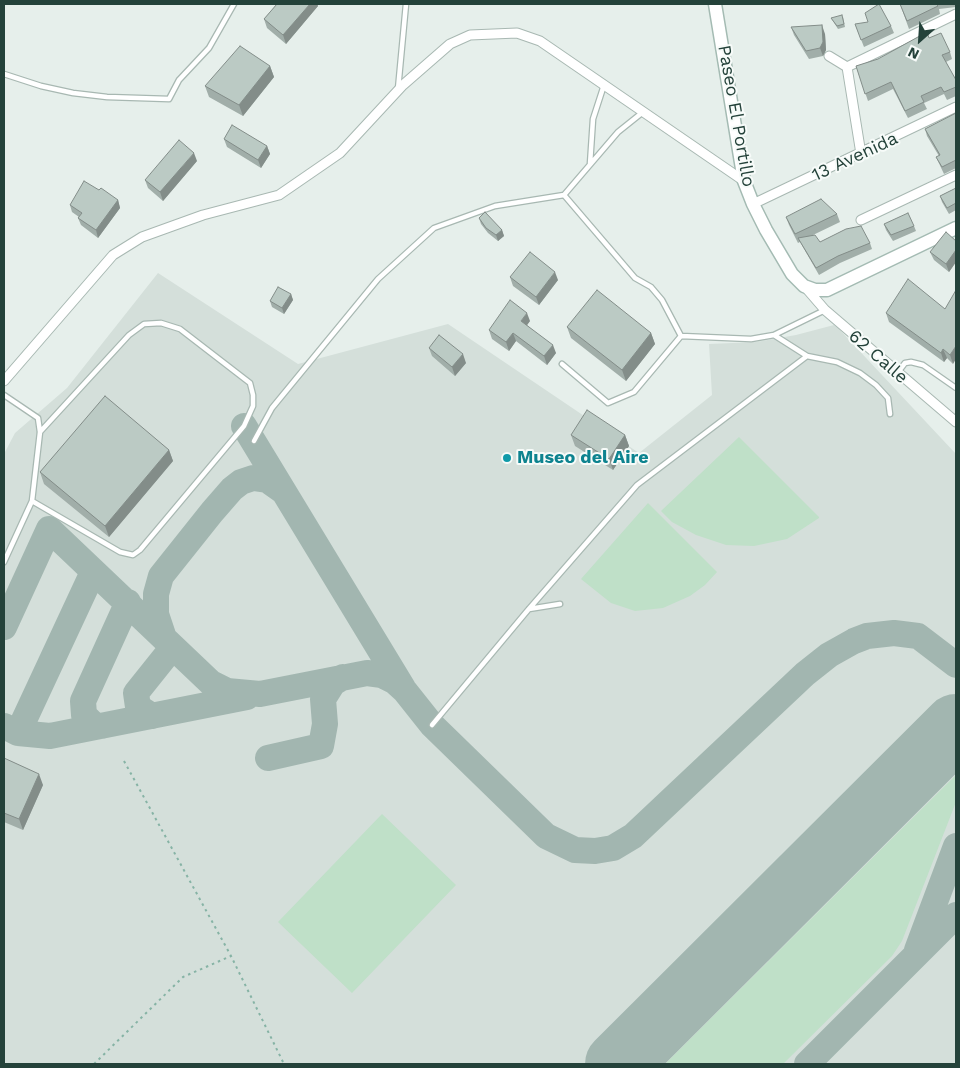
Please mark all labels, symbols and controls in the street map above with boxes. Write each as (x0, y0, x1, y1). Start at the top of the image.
north arrow (895, 15, 945, 65)
street label: Paseo El Portillo (713, 43, 759, 189)
text: N (905, 44, 922, 63)
street label: 13 Avenida (809, 128, 901, 186)
street label: 62 Calle (844, 325, 912, 389)
place label: Museo del Aire (517, 447, 649, 469)
marker: Museo del Aire (501, 452, 513, 464)

